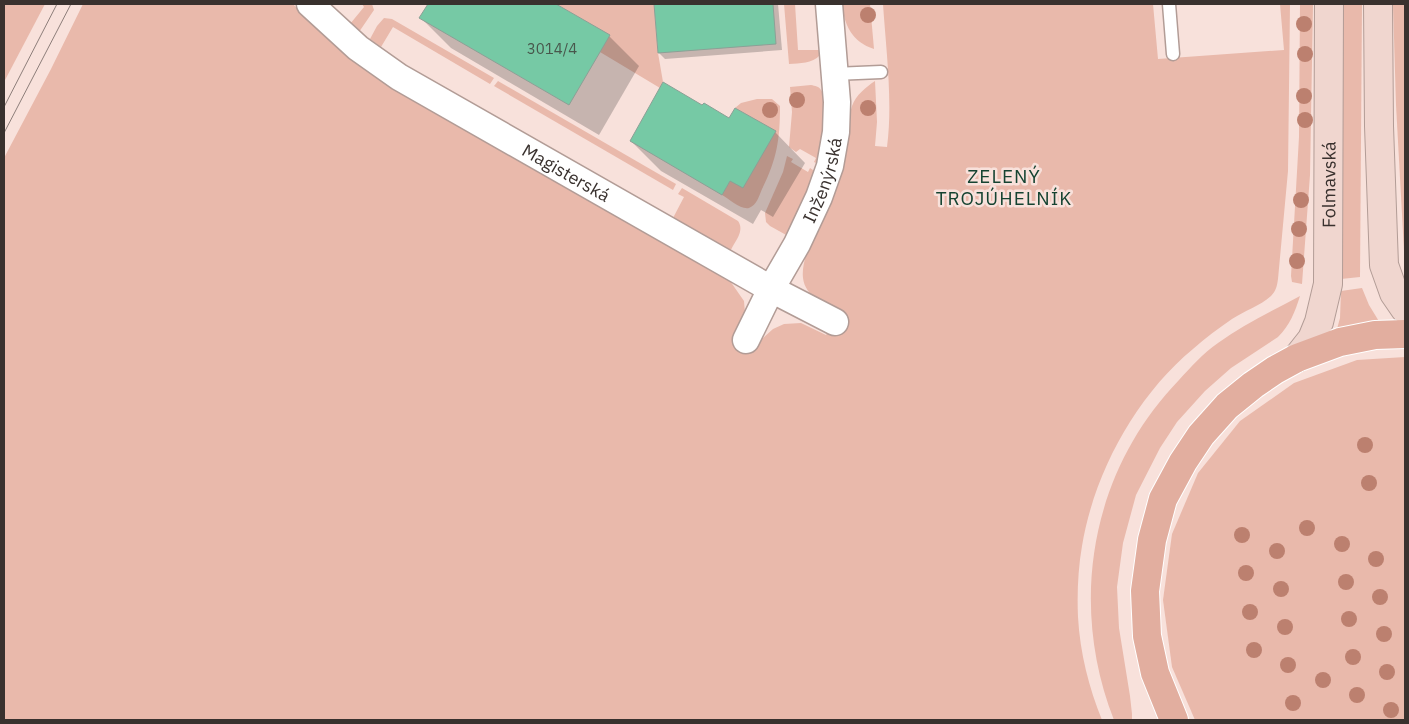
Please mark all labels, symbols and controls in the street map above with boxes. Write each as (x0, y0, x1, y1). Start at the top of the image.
house number: 3014/4 (527, 39, 577, 58)
street label: Inženýrská (797, 135, 846, 226)
street label: Magisterská (518, 138, 615, 207)
street label: Folmavská (1317, 141, 1340, 228)
district label: ZELENÝ TROJÚHELNÍK (936, 164, 1072, 210)

